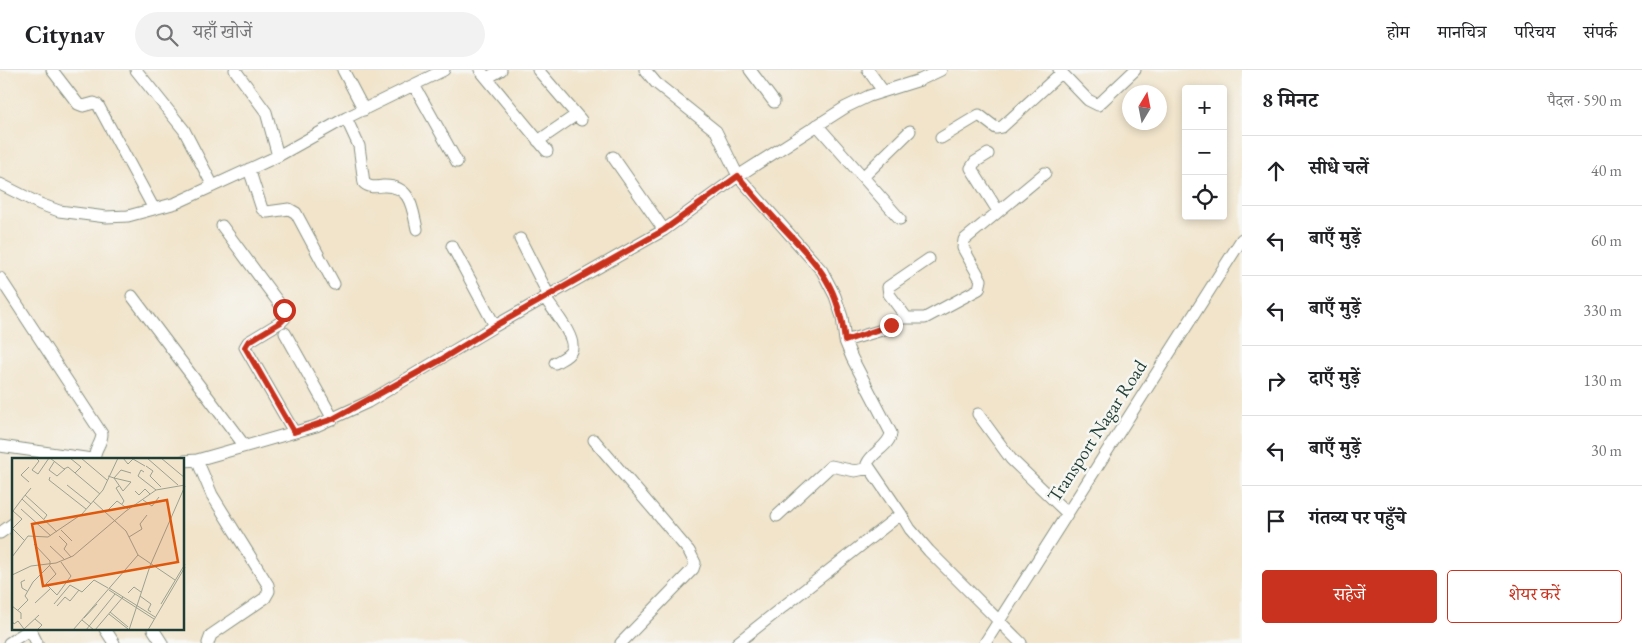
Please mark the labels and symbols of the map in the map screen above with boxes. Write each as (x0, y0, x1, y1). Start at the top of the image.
north arrow (1122, 85, 1167, 130)
route start (273, 299, 296, 322)
route end (880, 314, 903, 337)
street label: Transport Nagar Road (1042, 355, 1153, 507)
inset map (12, 458, 185, 630)

